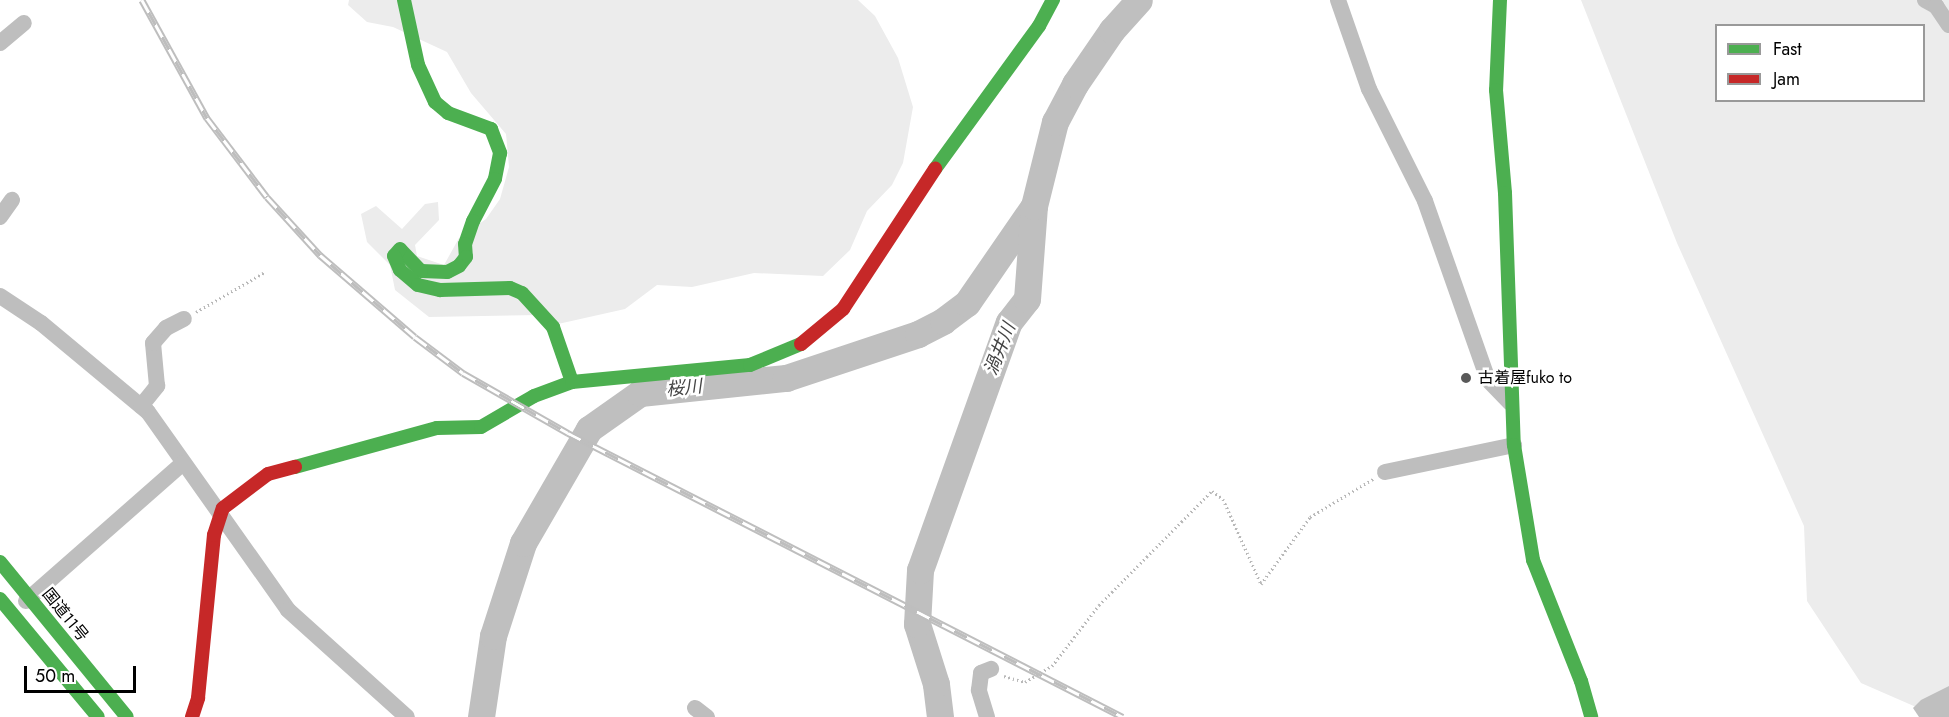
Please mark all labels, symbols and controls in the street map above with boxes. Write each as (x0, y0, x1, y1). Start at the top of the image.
legend (1715, 24, 1925, 102)
text: Fast (1773, 36, 1802, 62)
text: Jam (1773, 66, 1800, 92)
water label: 渦井川 (980, 320, 1020, 378)
place label: 古着屋fuko to (1478, 368, 1572, 388)
marker: 古着屋fuko to (1459, 371, 1473, 385)
water label: 桜川 (665, 375, 703, 401)
street label: 国道11号 (38, 585, 92, 645)
scale bar (27, 654, 140, 692)
text: 50 m (35, 663, 75, 689)

